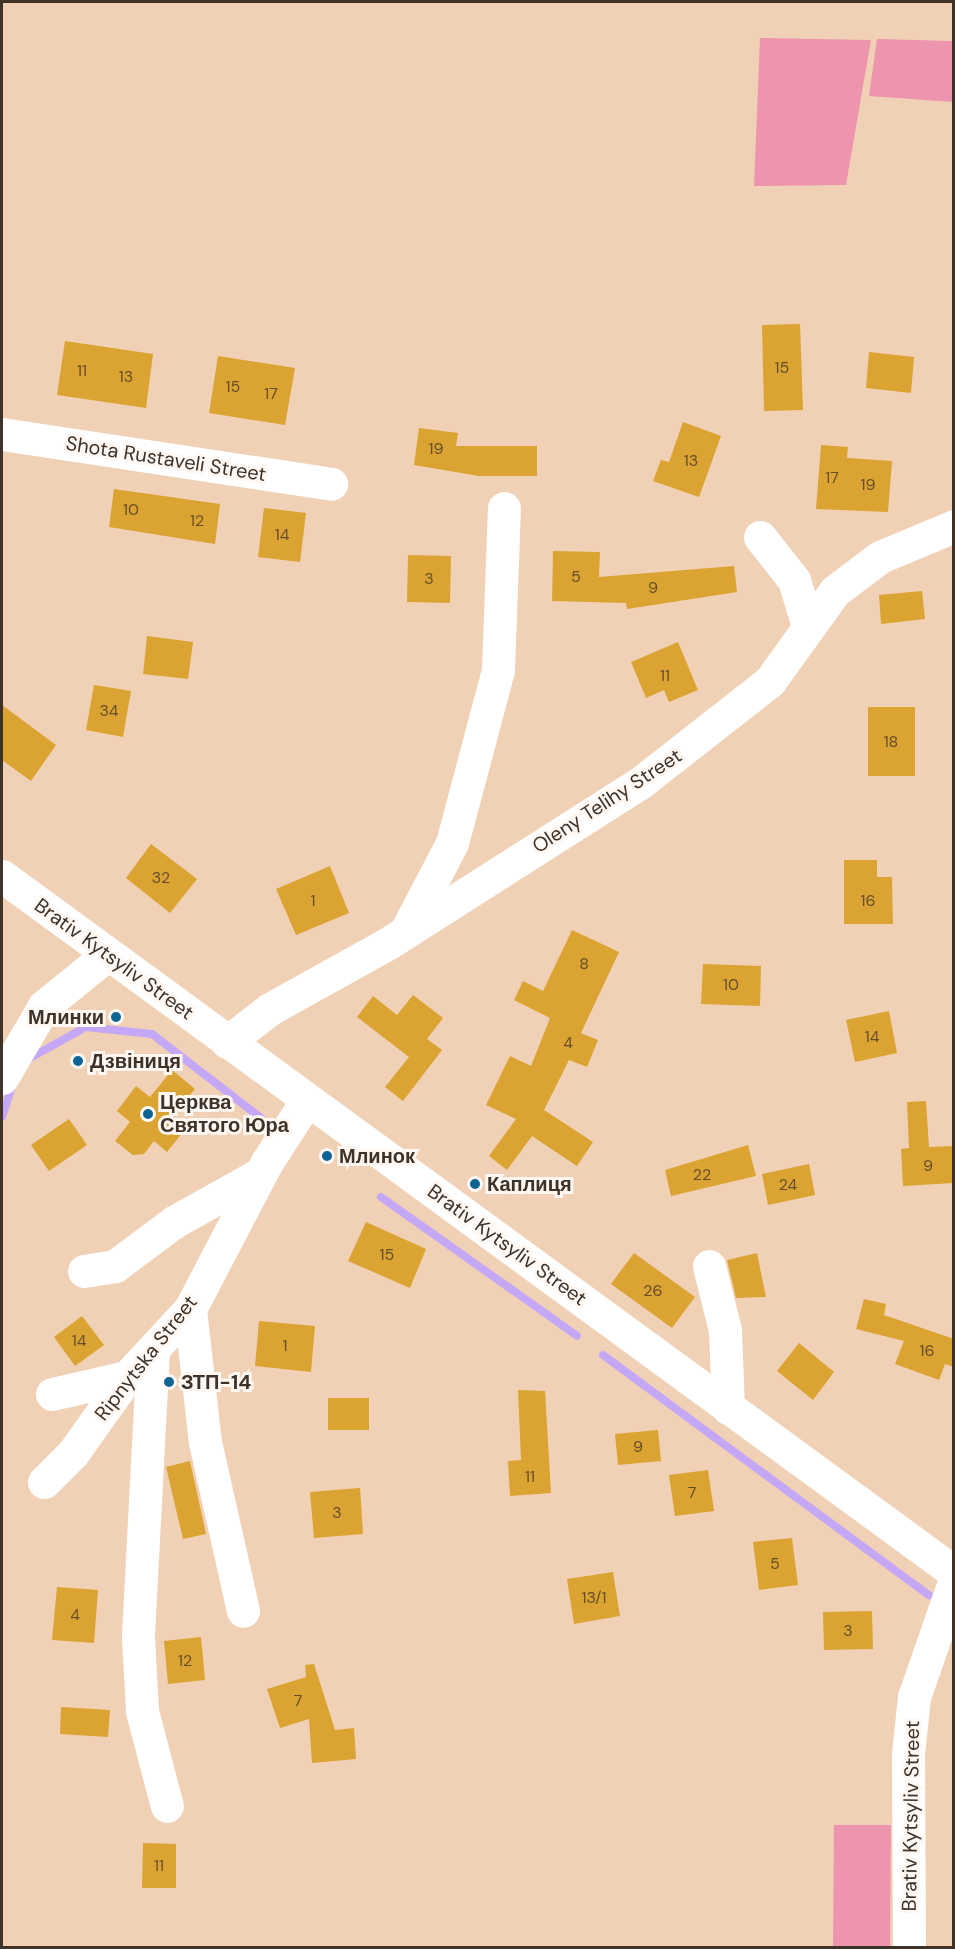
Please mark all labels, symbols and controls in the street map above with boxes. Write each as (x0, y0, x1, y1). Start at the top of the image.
house number: 15 (775, 358, 789, 378)
house number: 11 (77, 361, 87, 381)
house number: 13 (119, 367, 133, 387)
house number: 15 (226, 377, 240, 397)
house number: 17 (264, 384, 278, 404)
street label: Shota Rustaveli Street (64, 431, 268, 487)
house number: 19 (428, 439, 444, 459)
house number: 13 (684, 451, 698, 471)
house number: 17 (825, 468, 839, 488)
house number: 19 (860, 475, 876, 495)
house number: 10 (123, 500, 139, 520)
house number: 12 (190, 511, 204, 531)
house number: 14 (275, 525, 289, 545)
house number: 5 (571, 567, 581, 587)
house number: 3 (424, 569, 434, 589)
house number: 9 (648, 578, 658, 598)
house number: 11 (660, 666, 670, 686)
house number: 34 (99, 701, 119, 721)
house number: 18 (884, 732, 898, 752)
street label: Oleny Telihy Street (528, 744, 686, 858)
house number: 32 (152, 868, 170, 888)
house number: 1 (311, 891, 315, 911)
house number: 16 (860, 891, 876, 911)
street label: Brativ Kytsyliv Street (30, 893, 198, 1025)
house number: 8 (579, 954, 589, 974)
house number: 10 (723, 975, 739, 995)
place label: Млинки (28, 1005, 104, 1029)
marker: Млинки (109, 1010, 123, 1024)
house number: 14 (865, 1027, 879, 1047)
house number: 4 (563, 1033, 573, 1053)
place label: Дзвіниця (90, 1049, 181, 1073)
marker: Дзвіниця (71, 1054, 85, 1068)
place label: Церква Святого Юра (160, 1090, 289, 1137)
marker: Церква Святого Юра (141, 1107, 155, 1121)
place label: Млинок (339, 1144, 415, 1168)
marker: Млинок (320, 1149, 334, 1163)
house number: 9 (923, 1156, 933, 1176)
house number: 22 (693, 1165, 711, 1185)
place label: Каплиця (487, 1172, 572, 1196)
house number: 24 (779, 1175, 797, 1195)
marker: Каплиця (468, 1177, 482, 1191)
street label: Brativ Kytsyliv Street (423, 1179, 591, 1311)
house number: 15 (380, 1245, 394, 1265)
house number: 26 (643, 1281, 663, 1301)
street label: Ripnytska Street (90, 1291, 202, 1425)
house number: 14 (72, 1331, 86, 1351)
house number: 1 (283, 1336, 287, 1356)
house number: 16 (919, 1341, 935, 1361)
place label: ЗТП-14 (181, 1370, 251, 1394)
marker: ЗТП-14 (162, 1375, 176, 1389)
house number: 9 (633, 1437, 643, 1457)
house number: 11 (525, 1467, 535, 1487)
house number: 7 (688, 1483, 696, 1503)
house number: 3 (332, 1503, 342, 1523)
house number: 5 (770, 1554, 780, 1574)
house number: 13/1 (582, 1588, 606, 1608)
house number: 4 (70, 1605, 80, 1625)
house number: 3 (843, 1621, 853, 1641)
house number: 12 (178, 1651, 192, 1671)
house number: 7 (294, 1691, 302, 1711)
street label: Brativ Kytsyliv Street (897, 1720, 925, 1912)
house number: 11 (154, 1856, 164, 1876)

